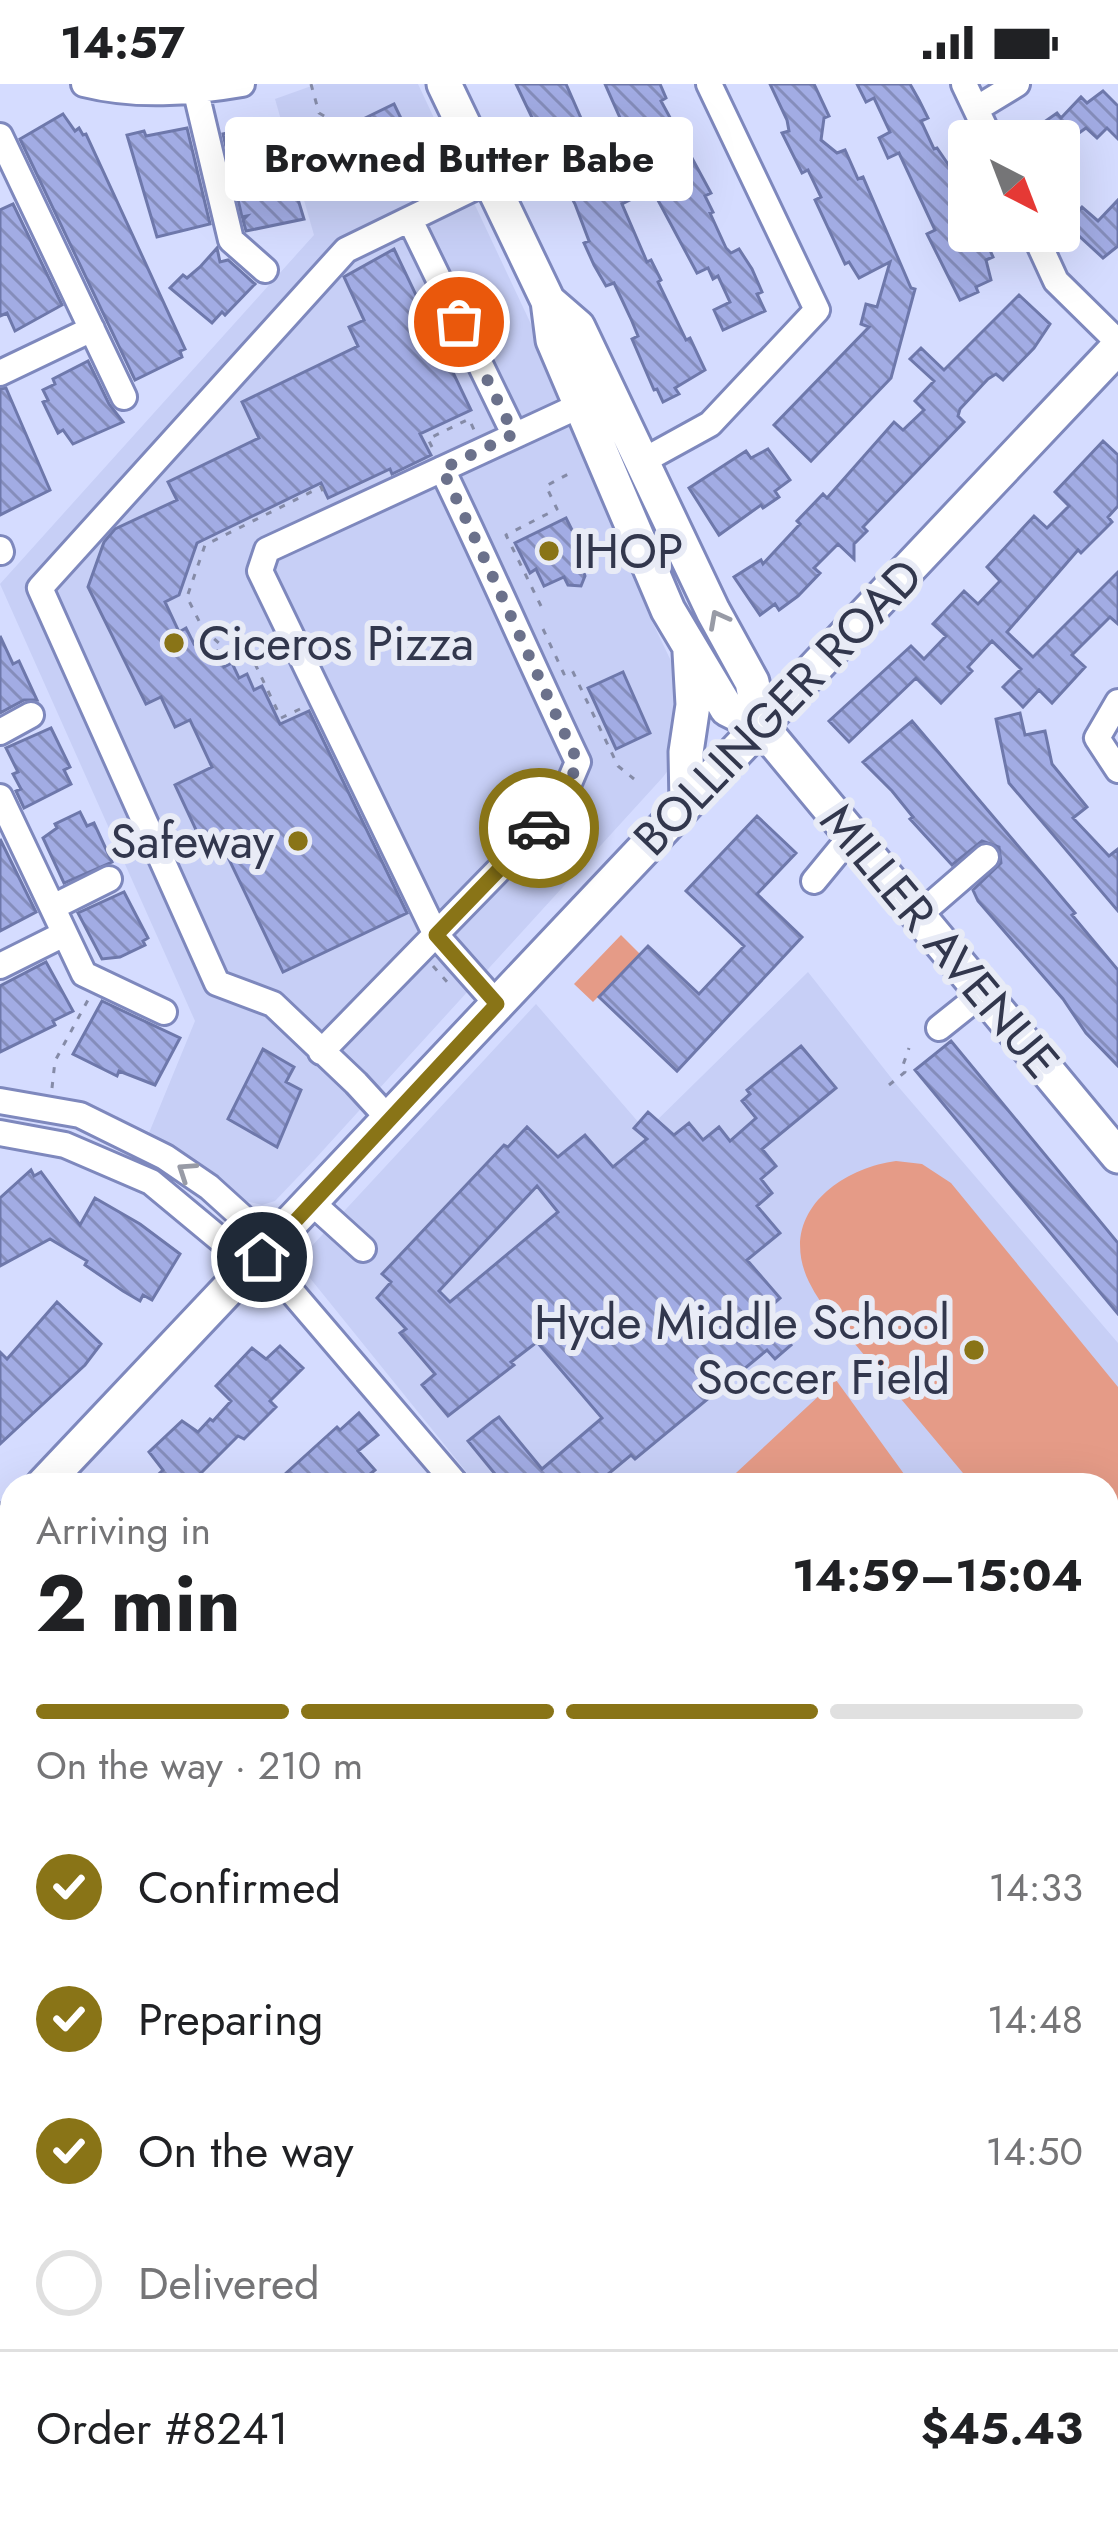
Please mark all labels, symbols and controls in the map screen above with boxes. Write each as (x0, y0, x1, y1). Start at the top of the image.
text: 14:57 (60, 10, 185, 75)
callout: Browned Butter Babe (225, 118, 693, 202)
north arrow (948, 120, 1080, 252)
map controls (948, 120, 1080, 252)
text: Browned Butter Babe (264, 130, 654, 187)
pin (408, 271, 510, 373)
icon: bag (426, 289, 492, 355)
place label: IHOP (573, 517, 683, 586)
marker: IHOP (536, 538, 562, 564)
street label: BOLLINGER ROAD (618, 543, 938, 871)
place label: Ciceros Pizza (198, 609, 474, 678)
one-way arrow (709, 610, 732, 632)
marker: Ciceros Pizza (161, 630, 187, 656)
courier (479, 768, 599, 888)
street label: MILLER AVENUE (804, 789, 1076, 1093)
icon: car (506, 795, 572, 861)
place label: Safeway (110, 807, 275, 876)
marker: Safeway (285, 828, 311, 854)
one-way arrow (178, 1164, 200, 1186)
pin (211, 1206, 313, 1308)
icon: home (229, 1224, 295, 1290)
place label: Hyde Middle School Soccer Field (534, 1288, 950, 1412)
marker: Hyde Middle School Soccer Field (961, 1337, 987, 1363)
text: Arriving in (36, 1502, 211, 1559)
text: 14:59–15:04 (792, 1543, 1083, 1608)
text: 2 min (36, 1548, 241, 1660)
text: On the way · 210 m (36, 1737, 363, 1794)
icon: check (36, 1854, 102, 1920)
text: Confirmed (138, 1855, 341, 1920)
text: 14:33 (988, 1859, 1083, 1916)
icon: check (36, 1986, 102, 2052)
text: Preparing (138, 1987, 323, 2052)
text: 14:48 (987, 1991, 1083, 2048)
icon: check (36, 2118, 102, 2184)
text: On the way (138, 2119, 354, 2184)
text: 14:50 (986, 2123, 1083, 2180)
text: Delivered (138, 2251, 320, 2316)
text: Order #8241 (36, 2396, 289, 2461)
text: $45.43 (921, 2396, 1083, 2461)

